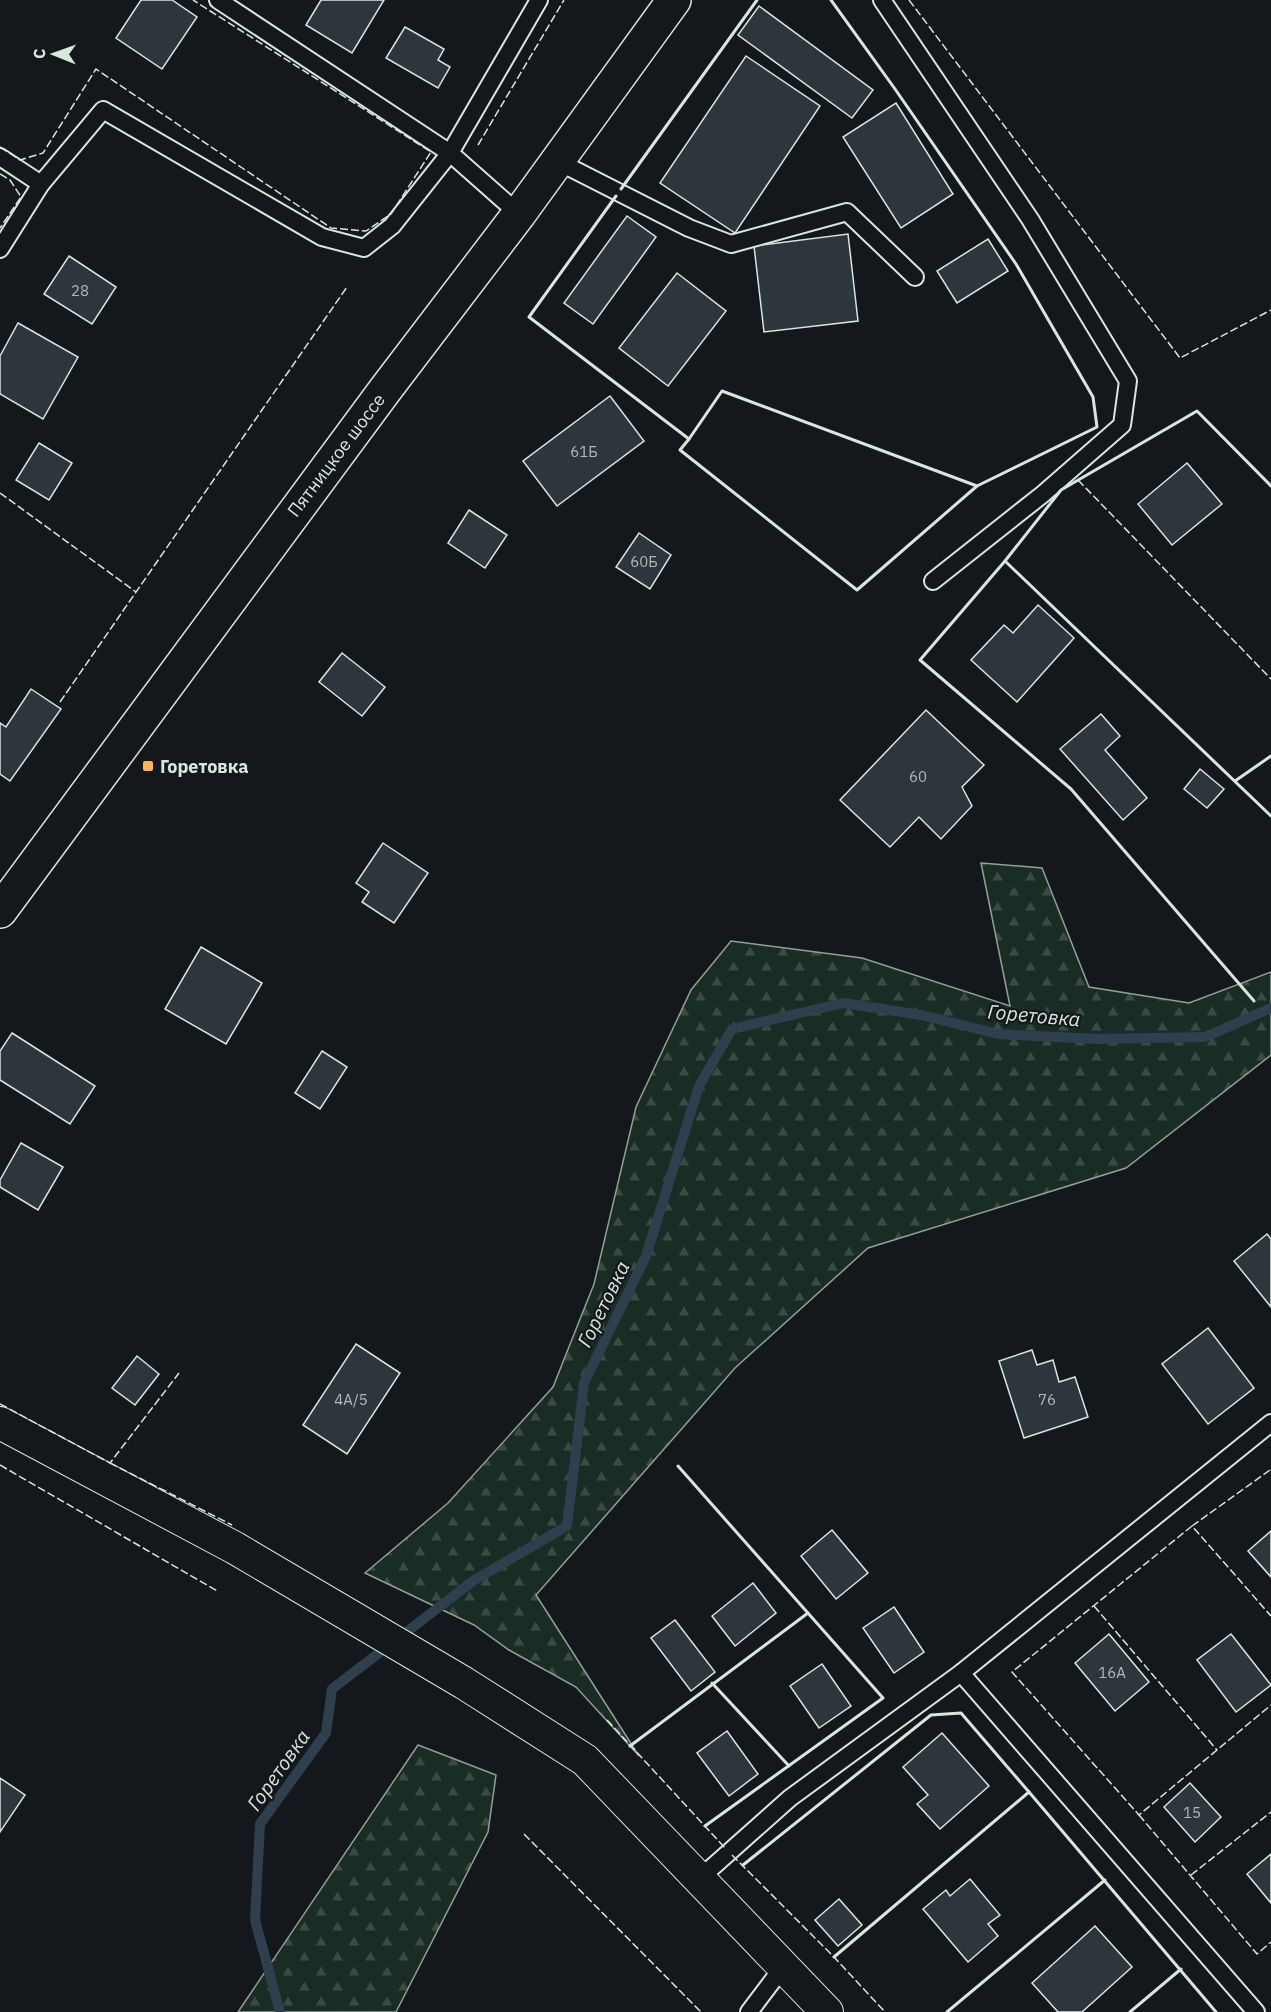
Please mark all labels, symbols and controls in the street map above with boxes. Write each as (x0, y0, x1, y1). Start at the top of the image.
north arrow (24, 24, 84, 84)
text: С (29, 48, 49, 59)
house number: 28 (71, 281, 89, 300)
street label: Пятницкое шоссе (282, 389, 390, 521)
house number: 61Б (570, 442, 598, 461)
house number: 60Б (630, 552, 658, 571)
place label: Горетовка (160, 755, 248, 778)
marker: Горетовка (141, 759, 155, 773)
house number: 60 (909, 767, 927, 786)
water label: Горетовка (986, 997, 1082, 1033)
water label: Горетовка (570, 1256, 636, 1352)
house number: 4А/5 (334, 1390, 368, 1409)
house number: 76 (1038, 1390, 1056, 1409)
house number: 16А (1098, 1663, 1126, 1682)
water label: Горетовка (240, 1724, 316, 1816)
house number: 15 (1183, 1803, 1201, 1822)

